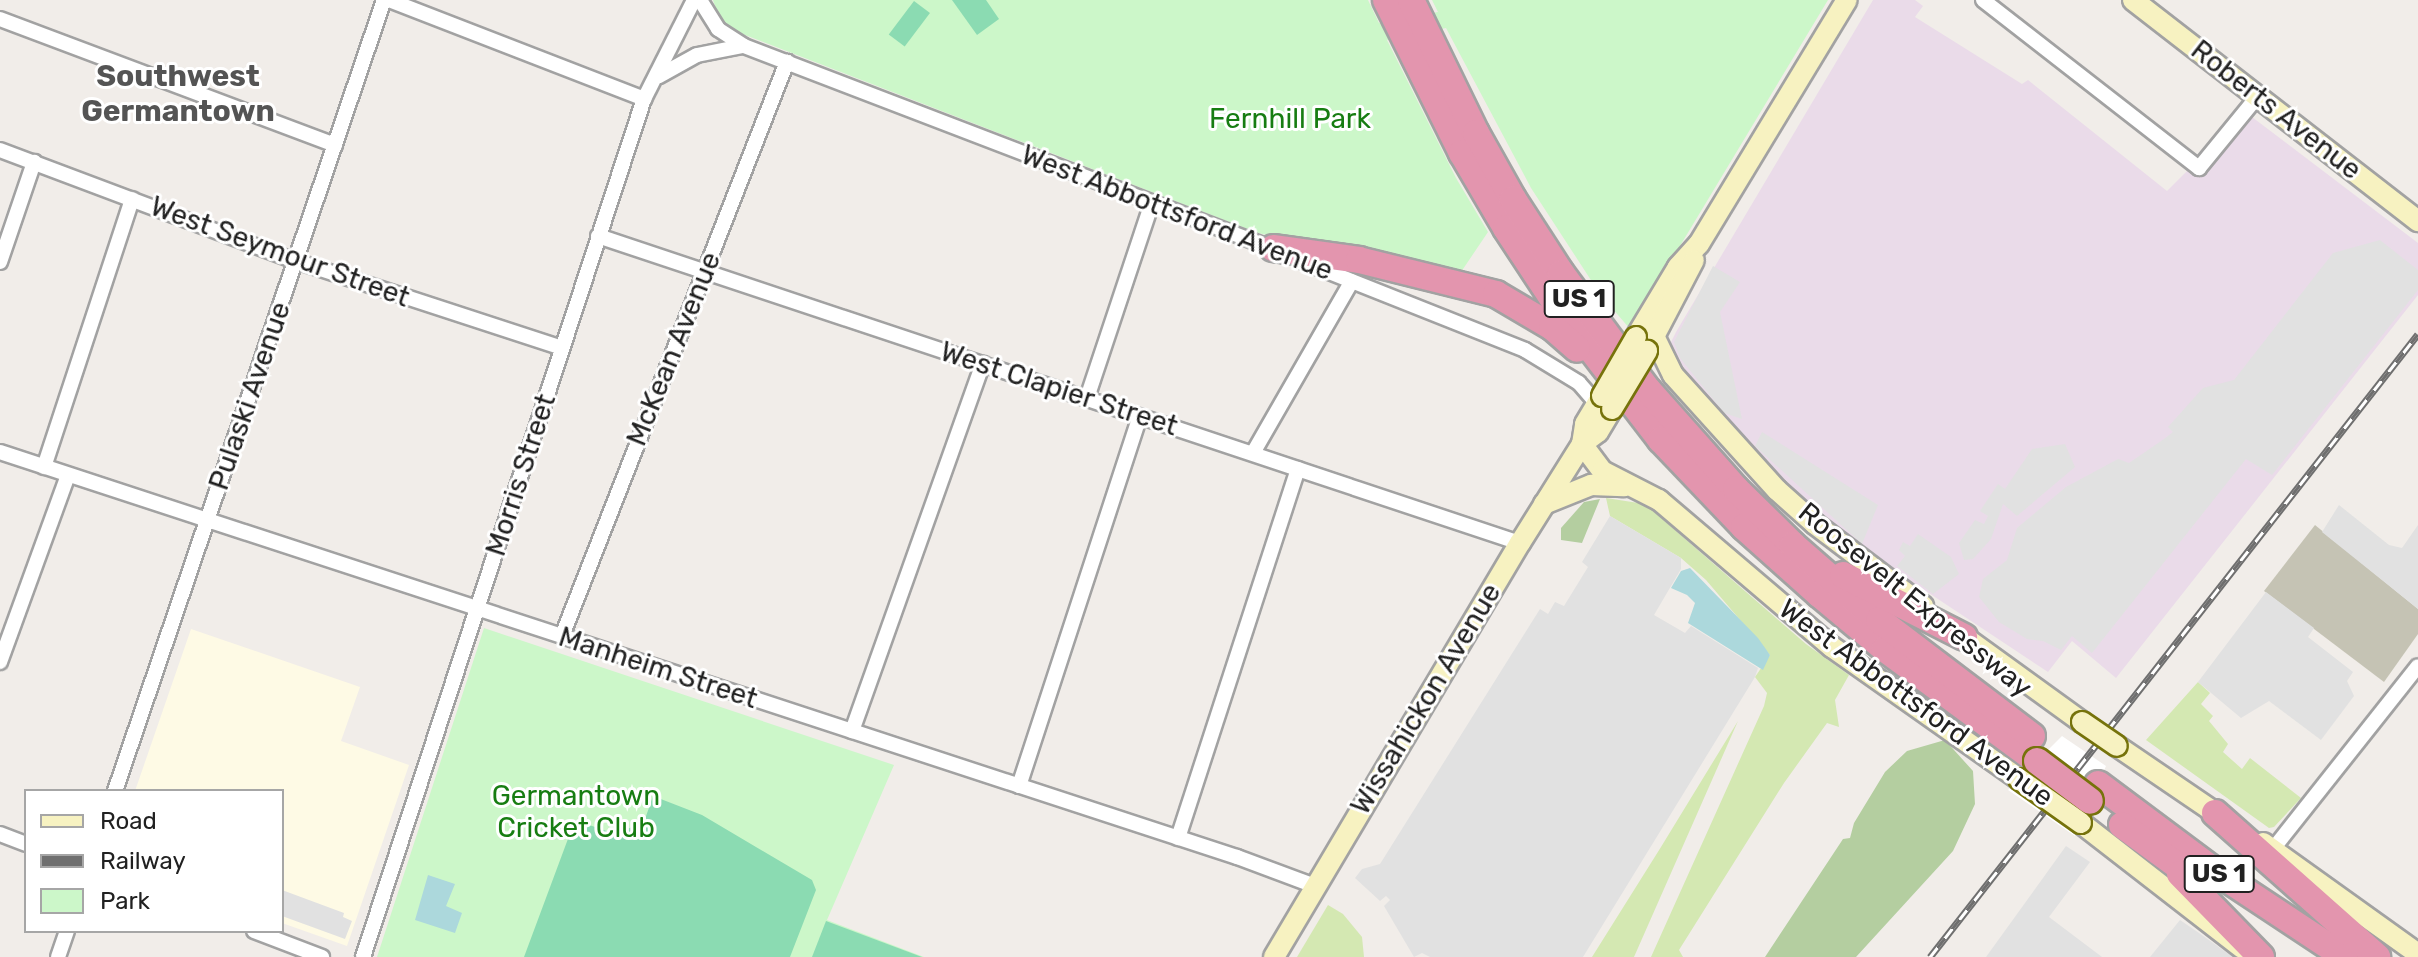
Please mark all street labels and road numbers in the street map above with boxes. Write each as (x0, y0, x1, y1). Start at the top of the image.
street label: Roberts Avenue (2184, 33, 2368, 187)
street label: West Abbottsford Avenue (1016, 138, 1338, 288)
street label: West Seymour Street (146, 189, 414, 315)
street label: McKean Avenue (620, 247, 728, 451)
road number: US 1 (1543, 277, 1615, 321)
street label: Pulaski Avenue (202, 297, 298, 495)
street label: West Clapier Street (936, 335, 1182, 443)
street label: Morris Street (479, 390, 563, 560)
street label: Roosevelt Expressway (1791, 495, 2039, 705)
street label: Wissahickon Avenue (1344, 577, 1508, 821)
street label: West Abbottsford Avenue (1772, 592, 2060, 814)
street label: Manheim Street (554, 620, 762, 716)
road number: US 1 (2183, 852, 2255, 896)

